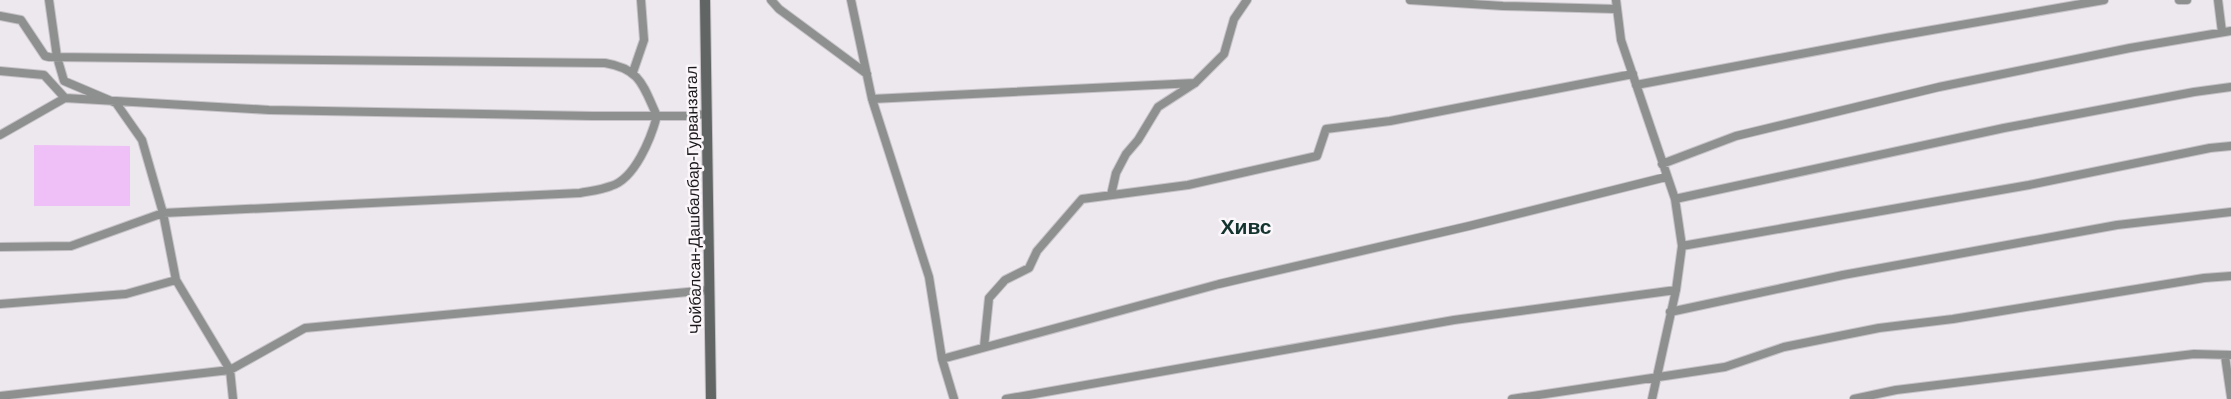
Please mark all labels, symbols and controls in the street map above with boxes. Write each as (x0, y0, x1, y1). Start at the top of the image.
street label: Чойбалсан-Дашбалбар-Гурванзагал (683, 66, 704, 334)
district label: Хивс (1221, 215, 1272, 238)

